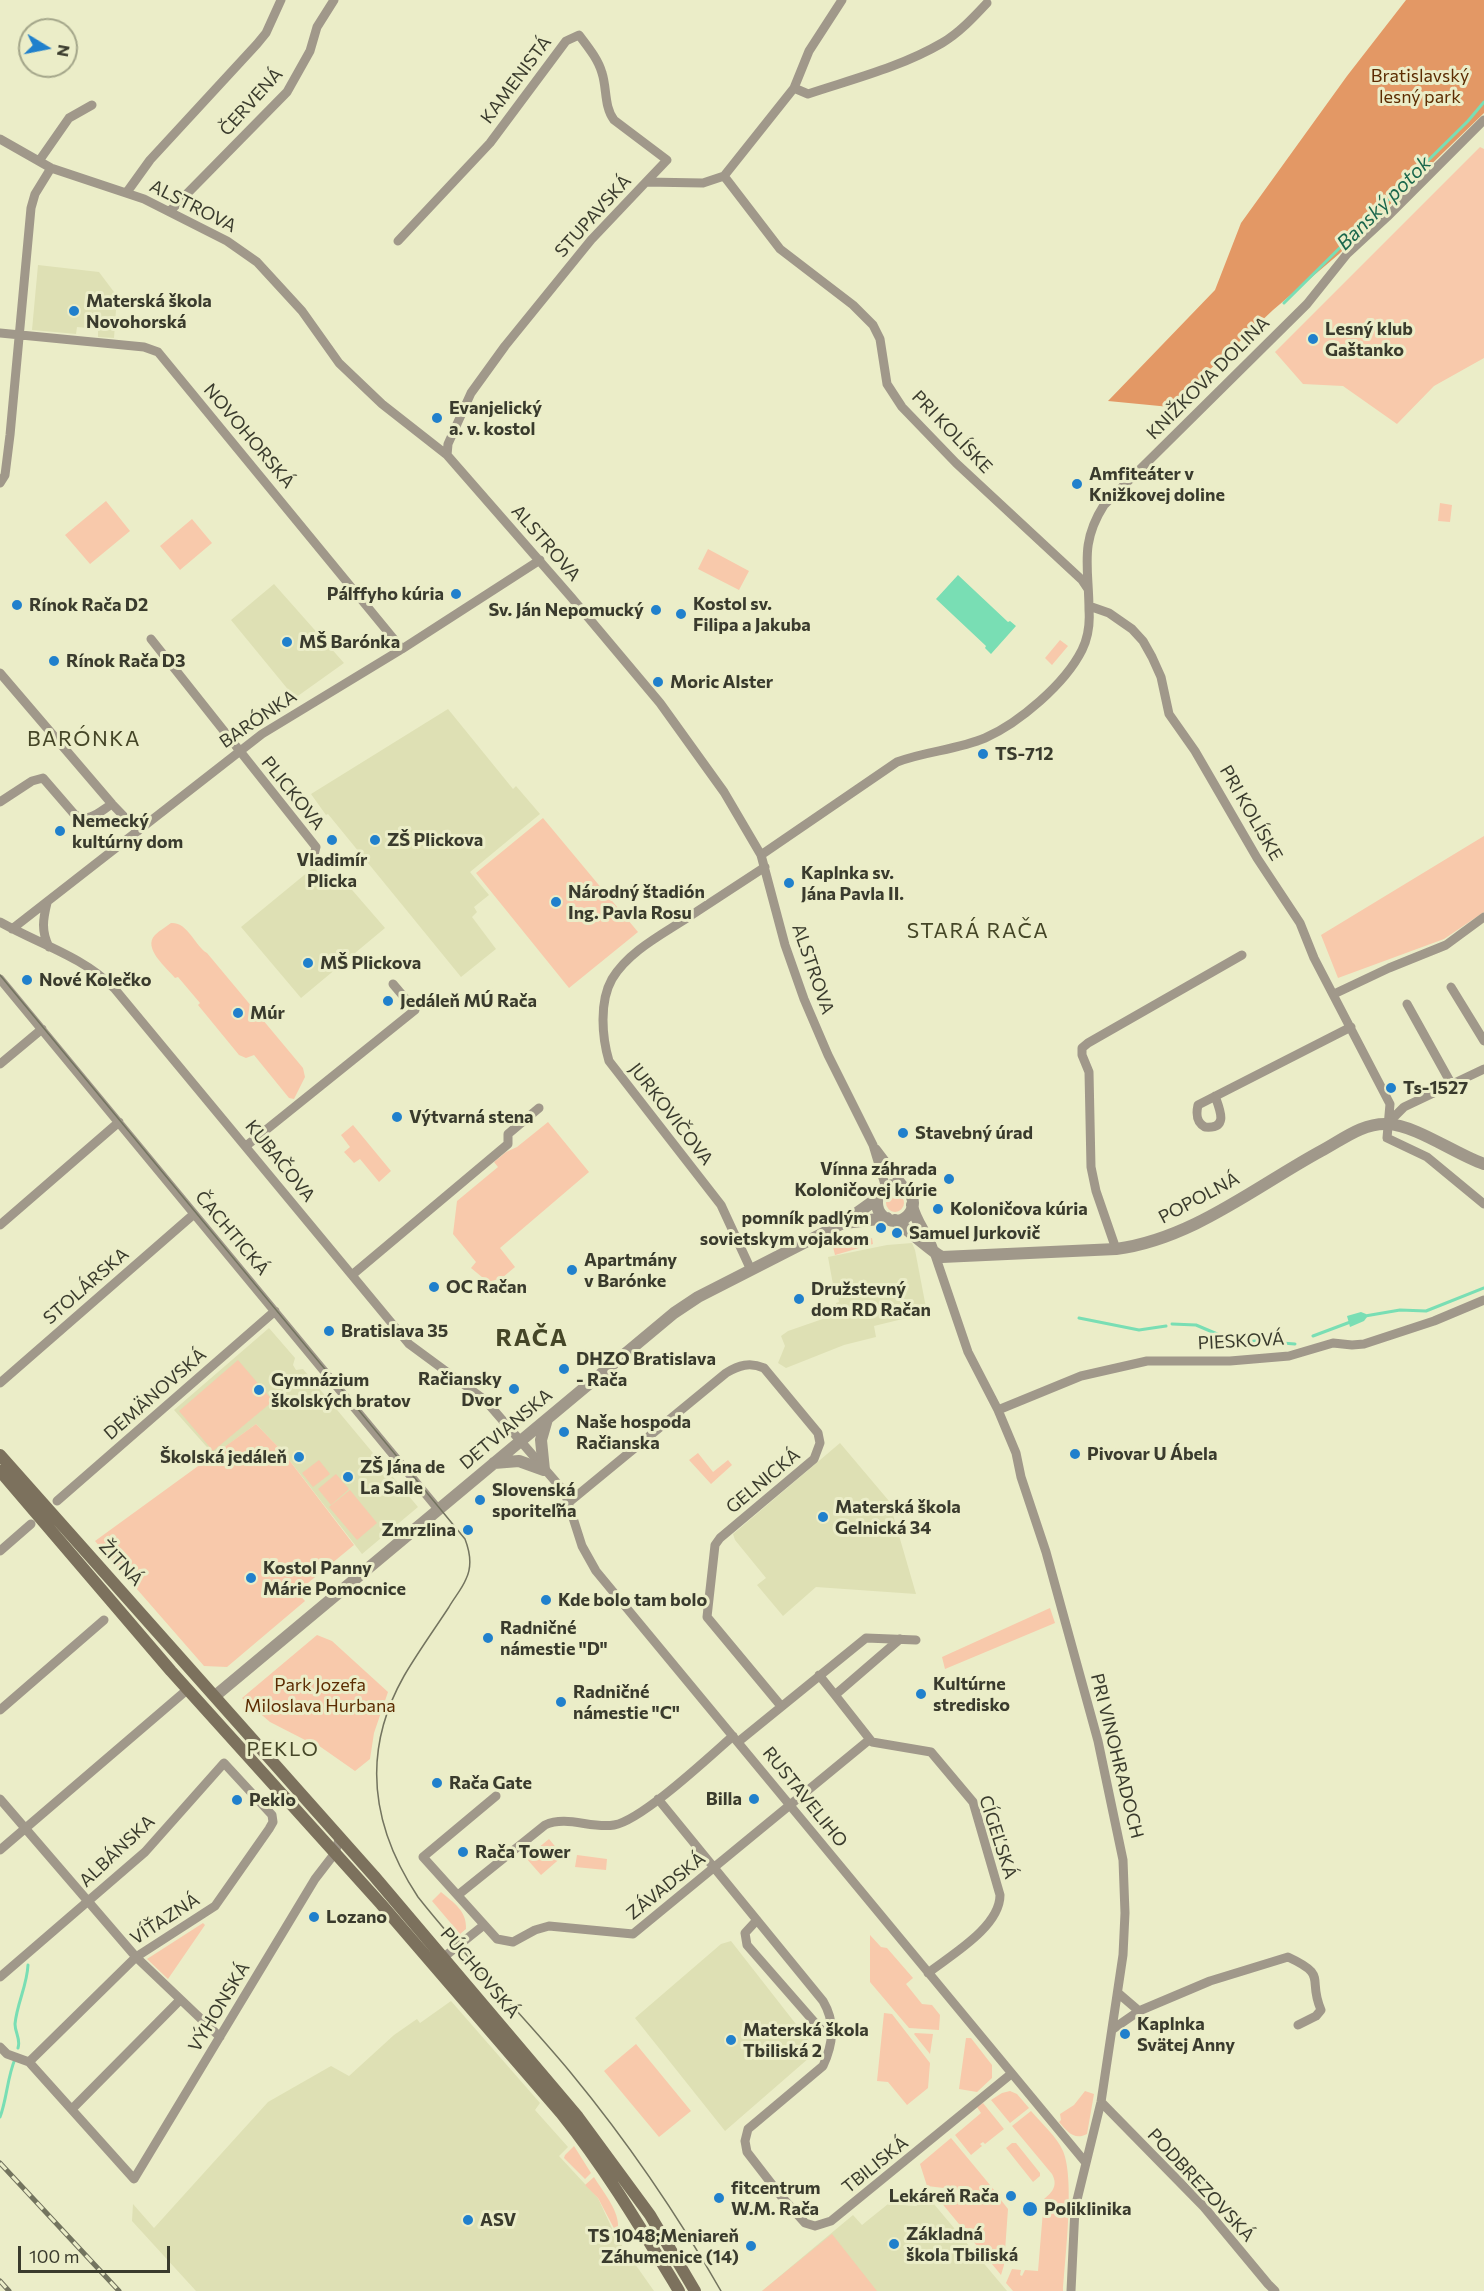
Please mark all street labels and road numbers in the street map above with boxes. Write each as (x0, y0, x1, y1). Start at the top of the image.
street label: KAMENISTÁ (476, 32, 556, 128)
street label: ČERVENÁ (215, 64, 287, 140)
street label: STUPAVSKÁ (550, 170, 636, 262)
street label: ALSTROVA (146, 175, 240, 237)
street label: KNIŽKOVA DOLINA (1142, 312, 1274, 444)
street label: NOVOHORSKÁ (199, 379, 299, 493)
street label: PRI KOLÍSKE (907, 386, 997, 478)
street label: ALSTROVA (507, 500, 585, 586)
street label: BARÓNKA (215, 685, 301, 753)
street label: PLICKOVA (257, 752, 329, 834)
street label: PRI KOLÍSKE (1215, 761, 1287, 865)
street label: ALSTROVA (787, 921, 839, 1017)
street label: JURKOVIČOVA (624, 1059, 718, 1169)
street label: KUBAČOVA (241, 1116, 319, 1206)
street label: POPOLNÁ (1155, 1168, 1243, 1228)
street label: ČACHTICKÁ (190, 1186, 274, 1280)
street label: STOLÁRSKA (39, 1243, 133, 1329)
street label: PIESKOVÁ (1197, 1328, 1285, 1354)
street label: DEMÄNOVSKÁ (99, 1344, 211, 1444)
street label: DETVIANSKA (455, 1384, 557, 1474)
street label: GELNICKÁ (722, 1444, 804, 1518)
street label: ŽITNÁ (94, 1536, 148, 1590)
street label: PRI VINOHRADOCH (1086, 1671, 1148, 1841)
street label: RUSTAVELIHO (758, 1742, 852, 1852)
street label: CÍGEĽSKÁ (974, 1792, 1022, 1882)
street label: ALBÁNSKA (75, 1811, 159, 1891)
street label: ZÁVADSKÁ (622, 1848, 710, 1924)
street label: VÍŤAZNÁ (126, 1889, 204, 1949)
street label: PÚCHOVSKÁ (436, 1923, 524, 2023)
street label: VÝHONSKÁ (184, 1958, 254, 2056)
street label: PODBREZOVSKÁ (1143, 2124, 1259, 2246)
street label: TBILISKÁ (838, 2132, 912, 2198)

